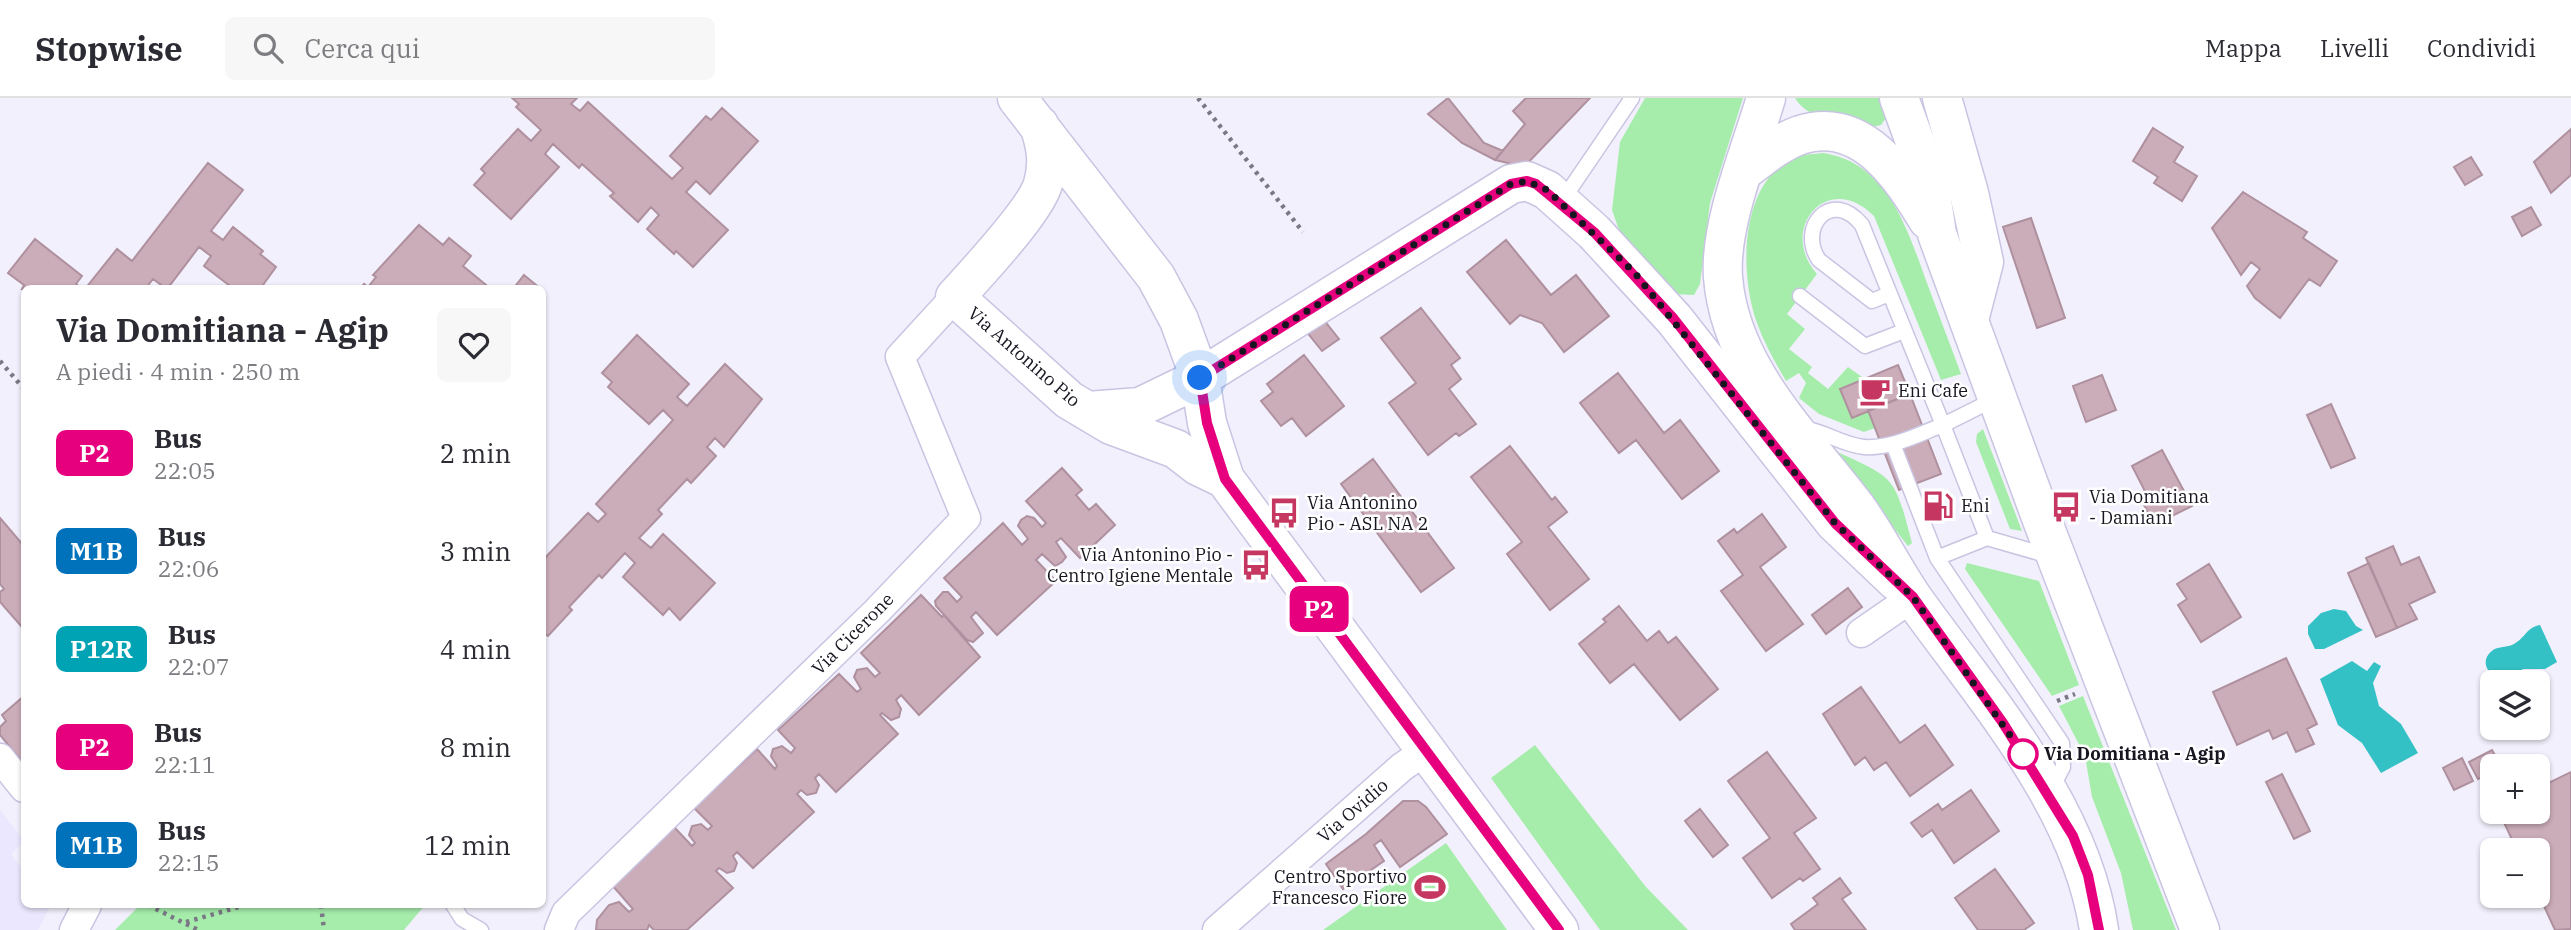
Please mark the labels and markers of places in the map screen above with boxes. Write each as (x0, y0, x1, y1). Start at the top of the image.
cafe icon: Eni Cafe (1858, 374, 1892, 408)
place label: Eni Cafe (1898, 379, 1968, 402)
place label: Via Domitiana - Damiani (2089, 485, 2209, 529)
fuel station icon: Eni (1921, 489, 1955, 523)
bus stop icon: Via Domitiana - Damiani (2049, 490, 2083, 524)
place label: Via Antonino Pio - ASL NA 2 (1307, 491, 1428, 535)
place label: Eni (1961, 494, 1990, 517)
bus stop icon: Via Antonino Pio - ASL NA 2 (1267, 496, 1301, 530)
place label: Via Antonino Pio - Centro Igiene Mentale (1047, 543, 1233, 587)
bus stop icon: Via Antonino Pio - Centro Igiene Mentale (1239, 548, 1273, 582)
marker: Via Domitiana - Agip (2008, 739, 2038, 769)
place label: Via Domitiana - Agip (2044, 742, 2226, 765)
place label: Centro Sportivo Francesco Fiore (1272, 865, 1407, 909)
sports icon: Centro Sportivo Francesco Fiore (1413, 870, 1447, 904)

